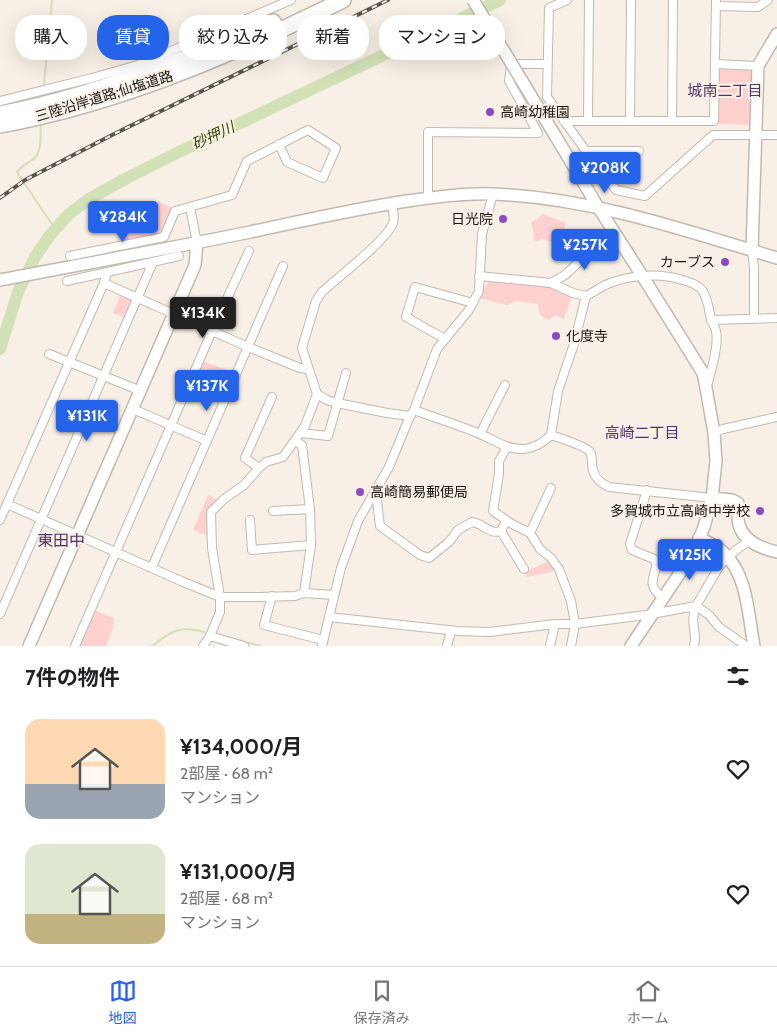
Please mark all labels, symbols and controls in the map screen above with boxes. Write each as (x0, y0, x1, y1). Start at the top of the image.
chip: 購入 (15, 15, 87, 60)
chip: 賃貸 (97, 15, 169, 60)
chip: 絞り込み (179, 15, 287, 60)
chip: 新着 (297, 15, 369, 60)
chip: マンション (379, 15, 505, 60)
street label: 三陸沿岸道路;仙塩道路 (33, 66, 175, 126)
district label: 城南二丁目 (687, 82, 763, 100)
place label: 高崎幼稚園 (500, 103, 570, 121)
marker: 高崎幼稚園 (484, 106, 496, 118)
water label: 砂押川 (189, 117, 239, 154)
pin: ¥208K (570, 152, 640, 194)
text: ¥208K (580, 158, 630, 177)
pin: ¥284K (88, 200, 158, 243)
text: ¥284K (99, 207, 147, 226)
place label: 日光院 (451, 210, 493, 228)
marker: 日光院 (497, 213, 509, 225)
pin: ¥257K (550, 228, 620, 271)
text: ¥257K (563, 235, 607, 254)
place label: カーブス (660, 253, 715, 271)
marker: カーブス (719, 256, 731, 268)
pin: ¥134K (168, 296, 238, 339)
text: ¥134K (181, 303, 225, 322)
place label: 化度寺 (566, 327, 608, 345)
marker: 化度寺 (550, 330, 562, 342)
pin: ¥137K (172, 370, 242, 412)
text: ¥137K (186, 376, 228, 395)
pin: ¥131K (52, 400, 122, 442)
text: ¥131K (67, 406, 107, 425)
district label: 高崎二丁目 (604, 424, 680, 442)
place label: 高崎簡易郵便局 (370, 483, 468, 501)
marker: 高崎簡易郵便局 (354, 486, 366, 498)
place label: 多賀城市立高崎中学校 (610, 502, 750, 520)
marker: 多賀城市立高崎中学校 (754, 505, 766, 517)
district label: 東田中 (37, 531, 85, 550)
pin: ¥125K (655, 538, 725, 581)
text: ¥125K (669, 545, 711, 564)
icon: filters (724, 662, 752, 690)
text: 7件の物件 (25, 665, 120, 690)
text: ¥134,000/月 (180, 734, 302, 759)
icon: home (65, 739, 125, 799)
icon: heart (724, 755, 752, 783)
text: 2部屋 · 68 m² (180, 764, 273, 783)
text: マンション (180, 788, 260, 807)
text: ¥131,000/月 (180, 859, 297, 884)
icon: home (65, 864, 125, 924)
icon: heart (724, 880, 752, 908)
text: 2部屋 · 68 m² (180, 889, 273, 908)
text: マンション (180, 913, 260, 932)
tab: 地図 (109, 977, 137, 1027)
tab: 保存済み (354, 977, 410, 1027)
tab: ホーム (627, 977, 668, 1027)

